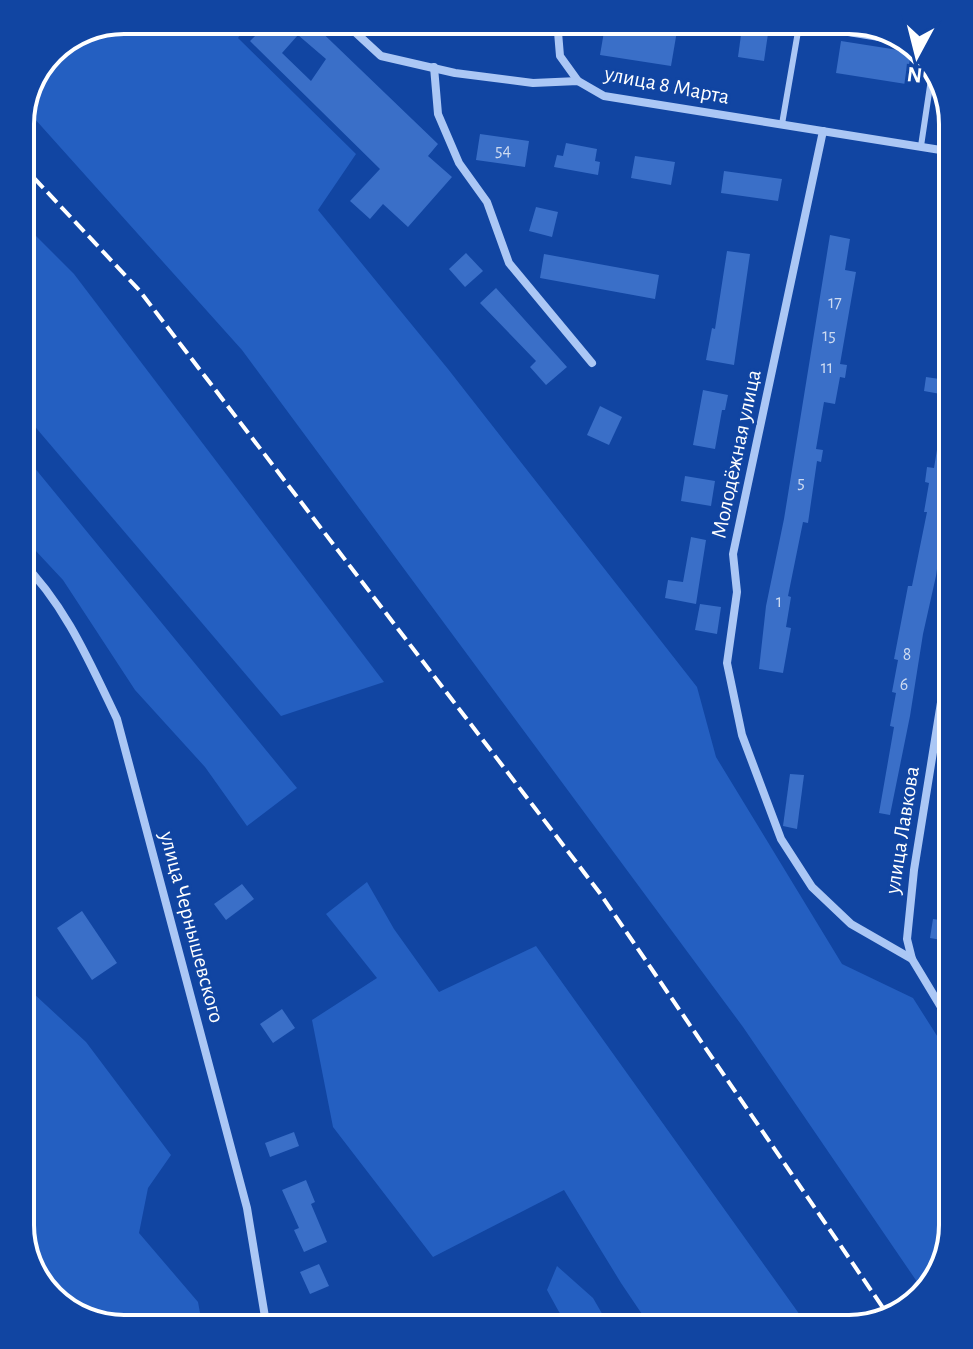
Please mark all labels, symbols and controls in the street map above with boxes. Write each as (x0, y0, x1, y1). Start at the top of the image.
north arrow (877, 16, 957, 96)
street label: улица 8 Марта (602, 62, 731, 108)
text: N (906, 63, 924, 87)
house number: 54 (495, 142, 511, 160)
house number: 17 (828, 294, 842, 312)
house number: 15 (822, 327, 836, 345)
house number: 11 (821, 359, 833, 377)
street label: Молодёжная улица (707, 368, 765, 540)
house number: 5 (797, 474, 805, 492)
house number: 1 (776, 593, 782, 611)
house number: 8 (903, 646, 911, 664)
house number: 6 (900, 676, 908, 694)
street label: улица Лавкова (881, 765, 923, 896)
street label: улица Чернышевского (156, 828, 228, 1025)

